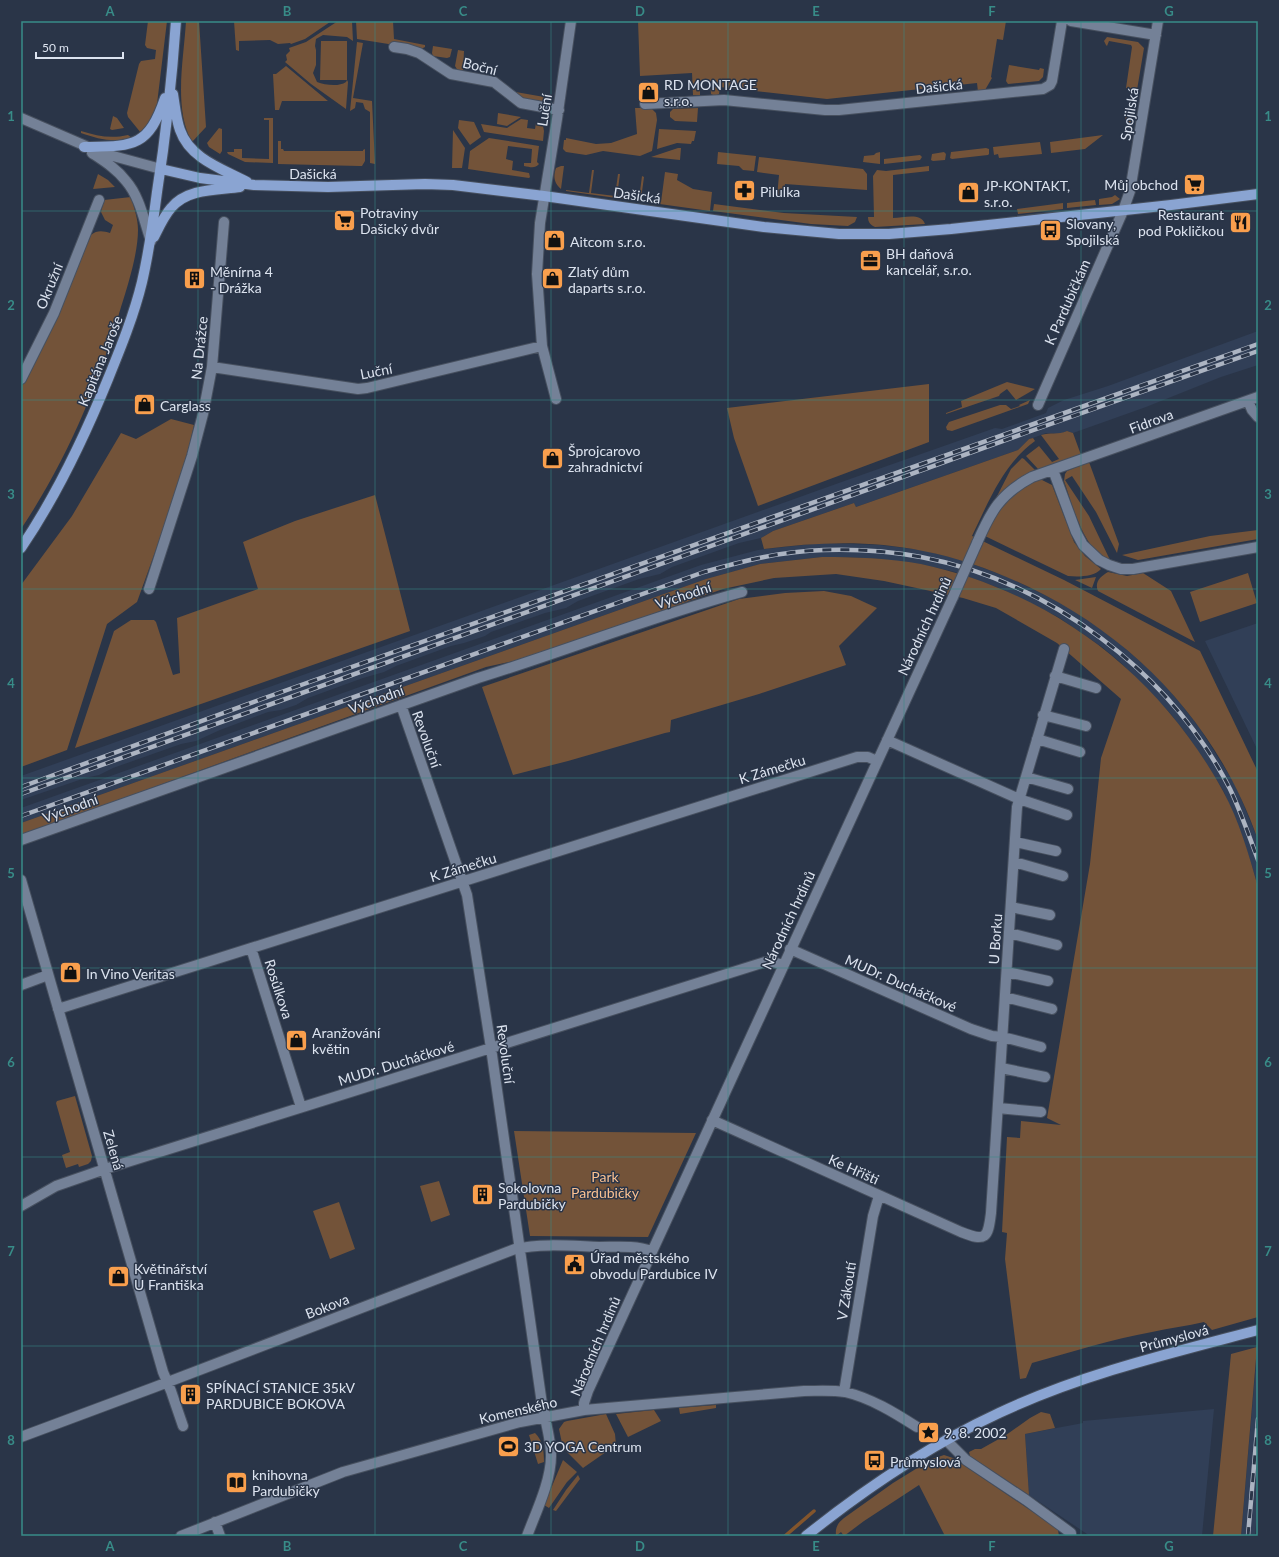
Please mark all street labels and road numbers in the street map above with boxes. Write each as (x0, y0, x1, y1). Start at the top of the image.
street label: Boční (461, 54, 500, 79)
street label: Dašická (914, 75, 964, 97)
street label: Spojilská (1116, 86, 1142, 142)
street label: Luční (533, 92, 555, 127)
street label: Dašická (289, 165, 337, 182)
street label: Dašická (612, 183, 662, 207)
street label: K Pardubičkám (1041, 257, 1093, 347)
street label: Okružní (32, 260, 66, 312)
street label: Kapitána Jaroše (74, 313, 126, 409)
street label: Na Drážce (187, 315, 211, 381)
street label: Luční (358, 359, 394, 382)
street label: Fidrova (1127, 405, 1175, 437)
street label: Národních hrdinů (894, 574, 954, 678)
street label: Východní (653, 578, 714, 612)
street label: Východní (346, 681, 407, 717)
street label: Revoluční (409, 708, 445, 770)
street label: K Zámečku (737, 751, 807, 787)
street label: Východní (40, 790, 101, 826)
street label: K Zámečku (428, 849, 498, 885)
street label: Národních hrdinů (758, 868, 818, 972)
street label: U Borku (985, 913, 1005, 965)
street label: MUDr. Ducháčkové (842, 951, 960, 1015)
street label: Rosůlkova (261, 957, 297, 1021)
street label: Revoluční (493, 1023, 519, 1085)
street label: MUDr. Ducháčkové (336, 1037, 456, 1089)
street label: Zelená (100, 1128, 128, 1172)
street label: Ke Hřišti (826, 1150, 882, 1188)
street label: V Zákoutí (833, 1259, 859, 1321)
street label: Bokova (303, 1290, 351, 1322)
street label: Národních hrdinů (566, 1294, 624, 1398)
street label: Průmyslová (1138, 1321, 1210, 1355)
street label: Komenského (477, 1393, 559, 1427)

